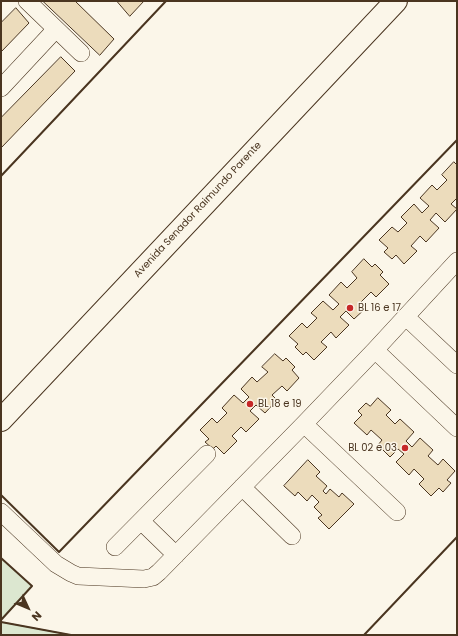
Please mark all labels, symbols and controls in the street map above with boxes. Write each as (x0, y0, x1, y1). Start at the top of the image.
street label: Avenida Senador Raimundo Parente (132, 140, 264, 280)
place label: BL 16 e 17 (358, 302, 401, 314)
marker: BL 16 e 17 (345, 303, 355, 313)
place label: BL 18 e 19 (258, 398, 302, 410)
marker: BL 18 e 19 (245, 399, 255, 409)
place label: BL 02 e 03 (348, 442, 397, 454)
marker: BL 02 e 03 (400, 443, 410, 453)
north arrow (8, 588, 48, 628)
text: N (28, 608, 45, 625)

